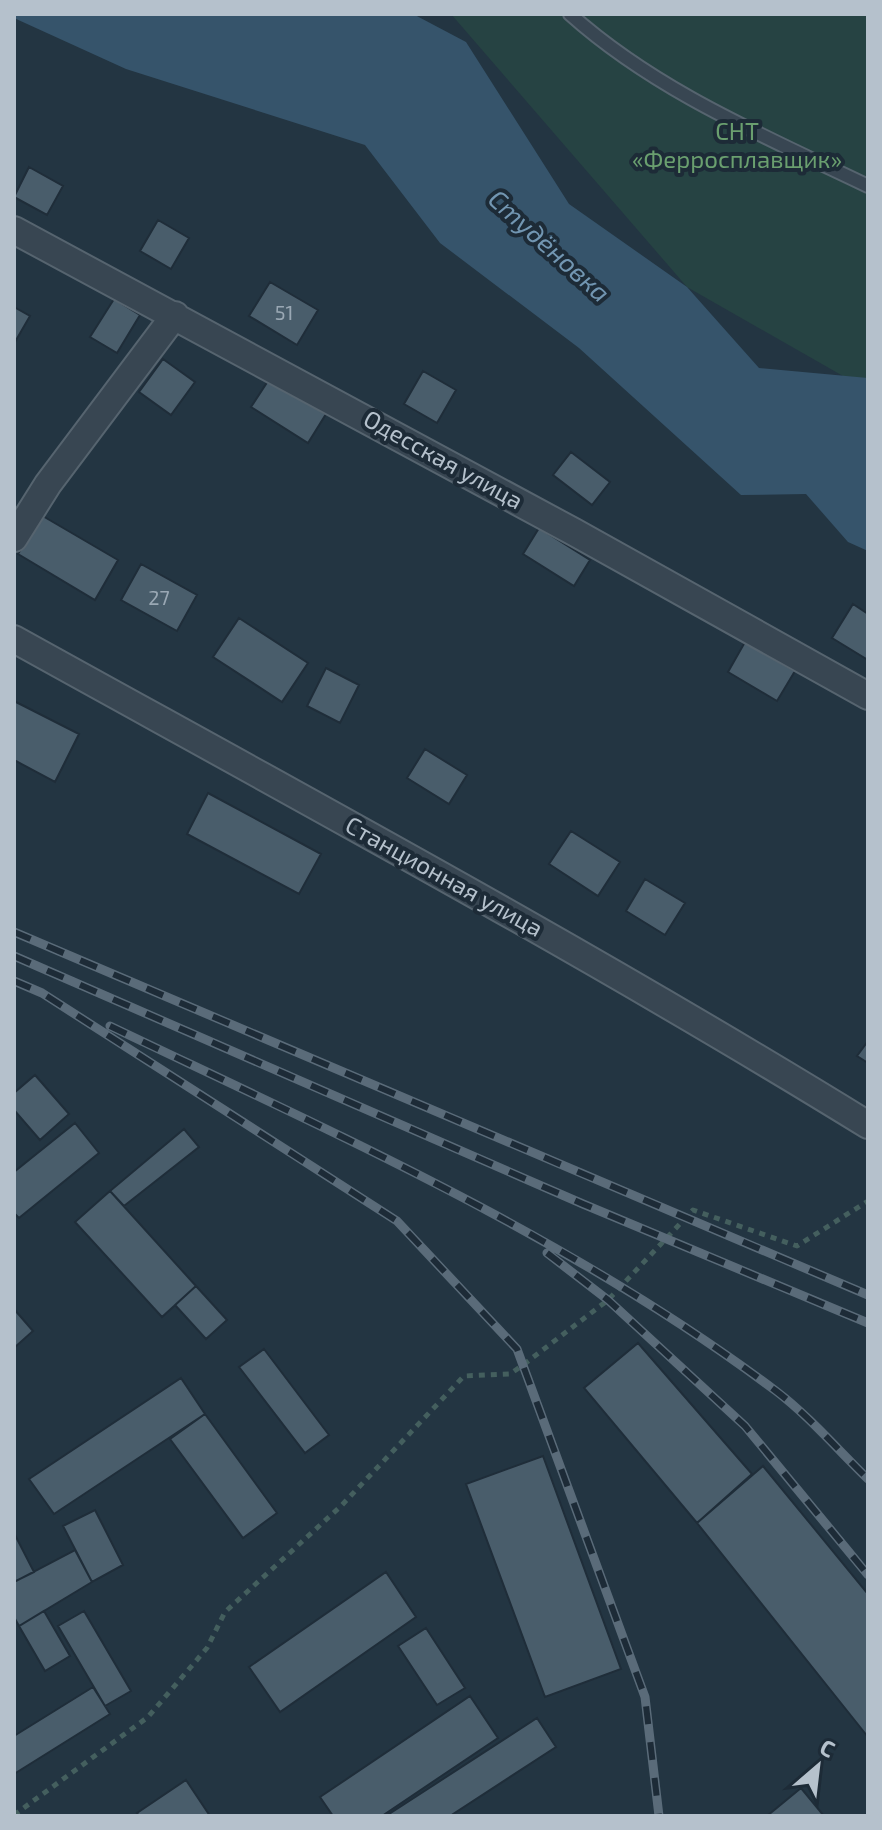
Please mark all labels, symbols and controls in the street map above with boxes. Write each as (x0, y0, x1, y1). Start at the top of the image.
park label: СНТ «Ферросплавщик» (632, 116, 842, 173)
water label: Студёновка (483, 182, 617, 308)
house number: 51 (275, 300, 293, 324)
street label: Одесская улица (359, 403, 528, 515)
house number: 27 (148, 585, 170, 609)
street label: Станционная улица (340, 809, 549, 943)
north arrow (778, 1726, 858, 1806)
text: С (816, 1733, 840, 1762)

